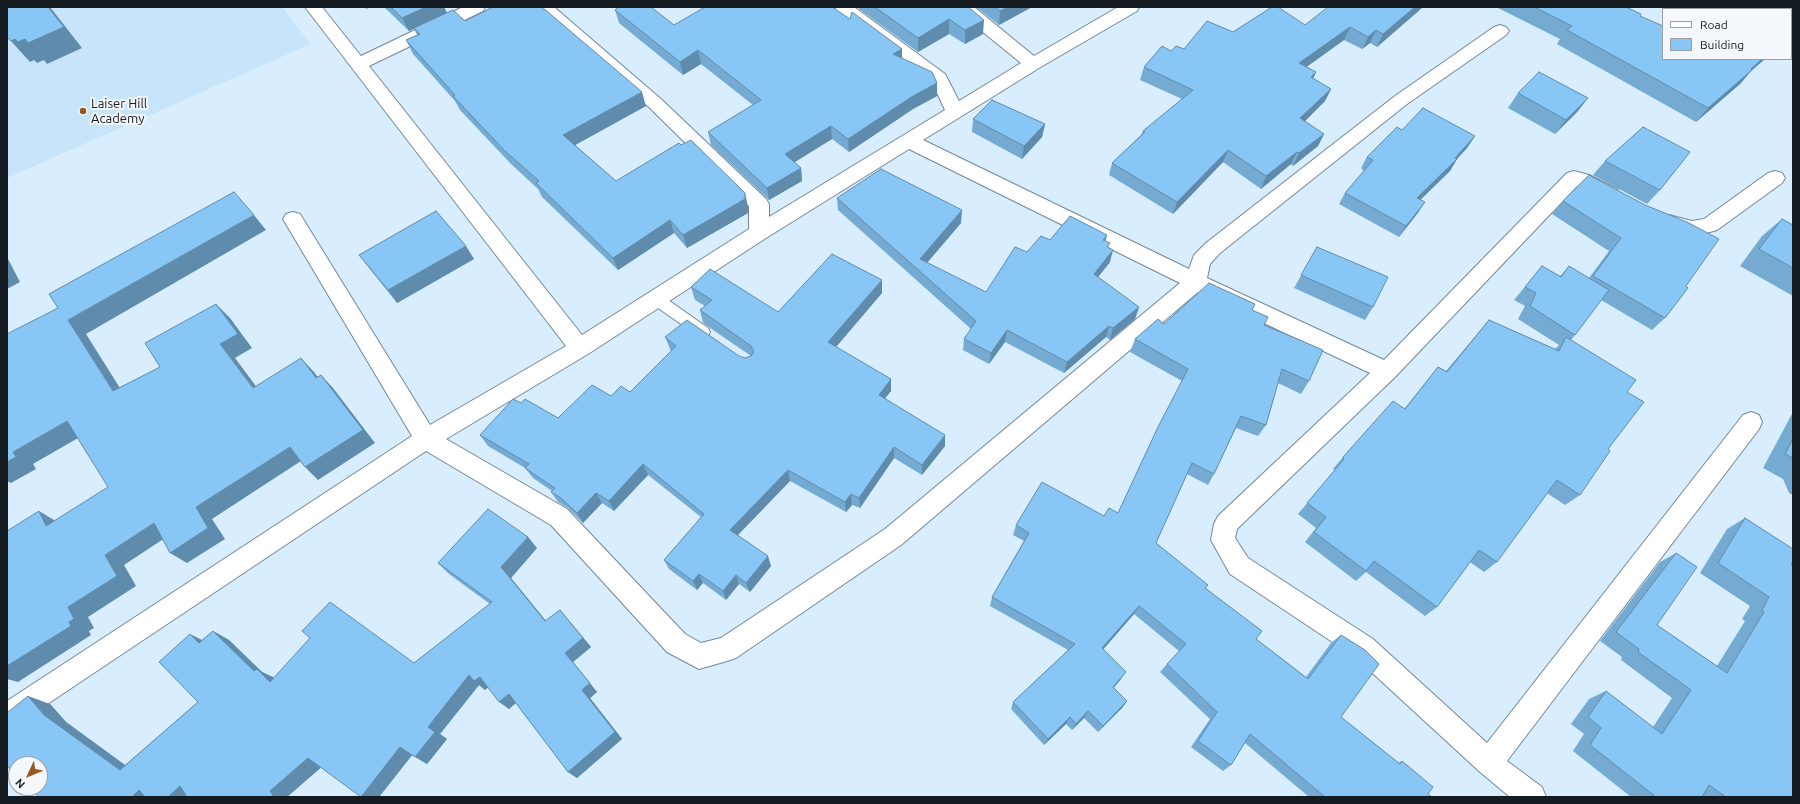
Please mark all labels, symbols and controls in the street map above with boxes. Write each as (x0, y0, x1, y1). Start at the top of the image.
legend (1662, 8, 1792, 60)
text: Road (1700, 18, 1728, 31)
text: Building (1700, 38, 1744, 51)
place label: Laiser Hill Academy (91, 96, 147, 127)
marker: Laiser Hill Academy (78, 106, 88, 116)
north arrow (8, 756, 48, 796)
text: N (13, 777, 27, 791)

